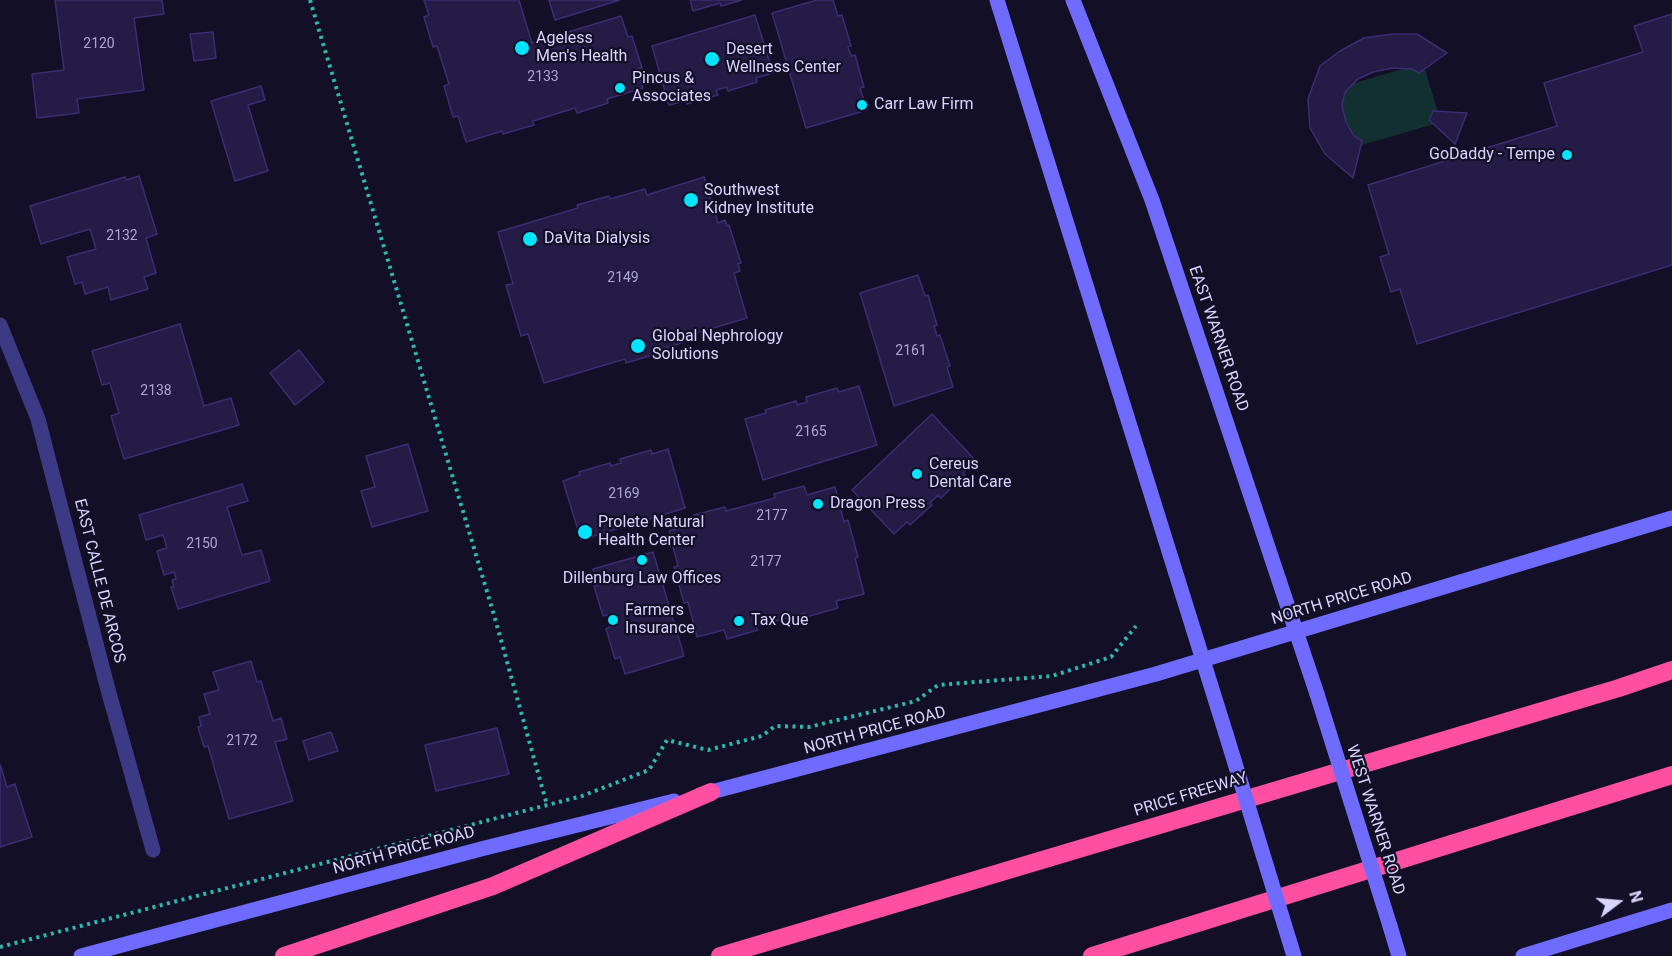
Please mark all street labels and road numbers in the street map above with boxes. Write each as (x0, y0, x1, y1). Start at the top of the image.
street label: EAST WARNER ROAD (1184, 264, 1252, 414)
street label: EAST CALLE DE ARCOS (69, 497, 129, 665)
street label: NORTH PRICE ROAD (1269, 568, 1415, 630)
street label: NORTH PRICE ROAD (802, 703, 948, 759)
street label: WEST WARNER ROAD (1342, 743, 1408, 897)
street label: PRICE FREEWAY (1132, 769, 1250, 821)
street label: NORTH PRICE ROAD (331, 823, 477, 879)

